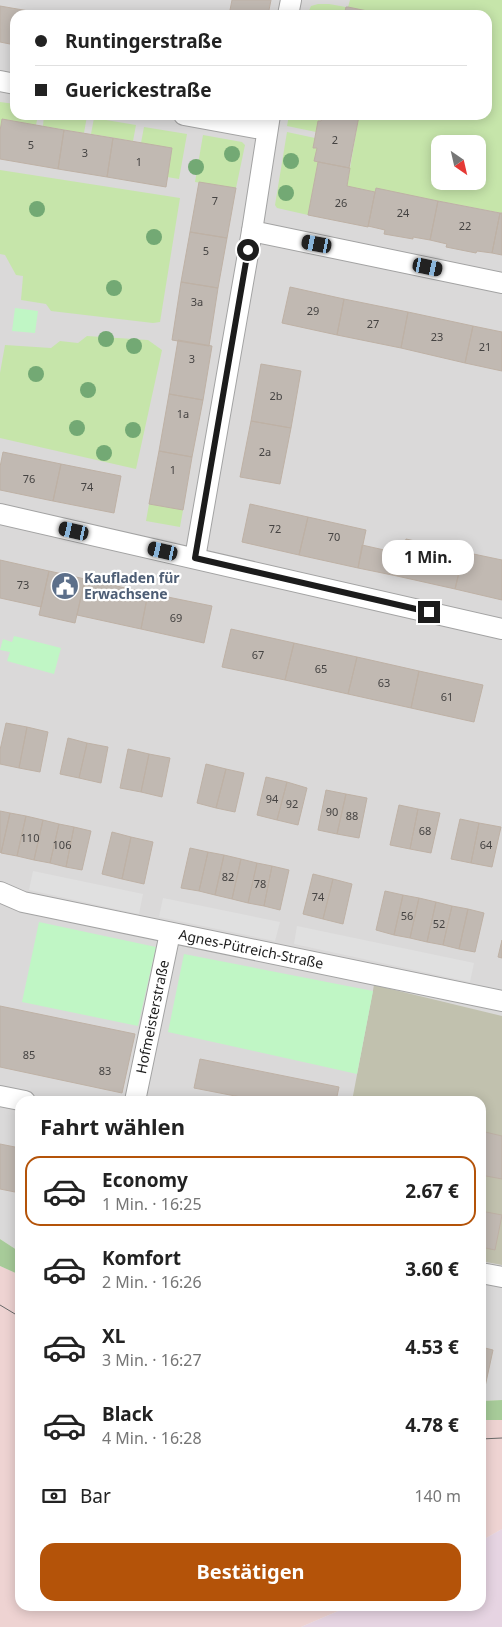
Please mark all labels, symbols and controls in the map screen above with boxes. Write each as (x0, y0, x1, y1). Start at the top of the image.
text: Runtingerstraße (65, 28, 222, 54)
text: Guerickestraße (65, 77, 212, 103)
house number: 2 (332, 132, 338, 147)
north arrow (431, 135, 486, 190)
map controls (431, 135, 486, 190)
house number: 5 (28, 137, 34, 152)
house number: 3 (82, 145, 88, 160)
house number: 1 (136, 154, 142, 169)
house number: 7 (212, 193, 218, 208)
house number: 26 (335, 195, 347, 210)
house number: 24 (397, 205, 410, 220)
house number: 22 (459, 218, 471, 233)
car (300, 234, 333, 254)
route start (237, 239, 259, 261)
house number: 5 (203, 243, 209, 258)
car (411, 257, 444, 277)
house number: 3a (191, 294, 203, 309)
house number: 29 (307, 303, 319, 318)
house number: 27 (367, 316, 379, 331)
house number: 23 (431, 329, 443, 344)
house number: 21 (479, 339, 491, 354)
house number: 3 (189, 351, 195, 366)
house number: 2b (269, 388, 283, 403)
house number: 1a (177, 406, 189, 421)
house number: 2a (259, 444, 271, 459)
house number: 1 (170, 462, 176, 477)
house number: 76 (23, 471, 35, 486)
house number: 74 (81, 479, 94, 494)
car (57, 520, 90, 542)
house number: 72 (269, 521, 281, 536)
house number: 70 (328, 529, 340, 544)
car (146, 540, 179, 562)
callout: 1 Min. (383, 540, 475, 574)
text: 1 Min. (404, 546, 452, 568)
place label: Kaufladen für Erwachsene (84, 568, 180, 603)
public building icon: Kaufladen für Erwachsene (50, 571, 80, 601)
house number: 73 (17, 577, 29, 592)
route end (418, 601, 440, 623)
house number: 69 (170, 610, 182, 625)
house number: 67 (252, 647, 264, 662)
house number: 65 (315, 661, 327, 676)
house number: 63 (378, 675, 390, 690)
house number: 61 (441, 689, 453, 704)
house number: 94 (266, 791, 279, 806)
house number: 92 (286, 796, 298, 811)
house number: 90 (326, 804, 338, 819)
house number: 88 (346, 808, 358, 823)
house number: 68 (419, 823, 431, 838)
house number: 110 (21, 830, 39, 845)
house number: 106 (53, 837, 71, 852)
house number: 64 (480, 837, 493, 852)
house number: 82 (222, 869, 234, 884)
house number: 78 (254, 876, 266, 891)
house number: 74 (312, 889, 325, 904)
house number: 56 (401, 908, 413, 923)
house number: 52 (433, 916, 445, 931)
street label: Agnes-Pütreich-Straße (177, 924, 325, 973)
street label: Hofmeisterstraße (131, 958, 173, 1075)
house number: 85 (23, 1047, 35, 1062)
house number: 83 (99, 1063, 111, 1078)
text: Fahrt wählen (40, 1111, 185, 1141)
text: Economy (102, 1167, 188, 1193)
icon: car (42, 1169, 87, 1214)
text: 2.67 € (405, 1178, 459, 1204)
text: 1 Min. · 16:25 (102, 1193, 202, 1215)
text: Komfort (102, 1245, 181, 1271)
icon: car (42, 1247, 87, 1292)
text: 3.60 € (405, 1256, 459, 1282)
text: 2 Min. · 16:26 (102, 1271, 202, 1293)
text: XL (102, 1323, 125, 1349)
icon: car (42, 1325, 87, 1370)
text: 4.53 € (405, 1334, 459, 1360)
text: 3 Min. · 16:27 (102, 1349, 202, 1371)
text: Black (102, 1401, 153, 1427)
icon: car (42, 1403, 87, 1448)
text: 4.78 € (405, 1412, 459, 1438)
text: 4 Min. · 16:28 (102, 1427, 202, 1449)
icon: cash (40, 1482, 68, 1510)
text: Bar (80, 1483, 111, 1509)
text: 140 m (414, 1485, 461, 1507)
button: Bestätigen (40, 1543, 461, 1601)

